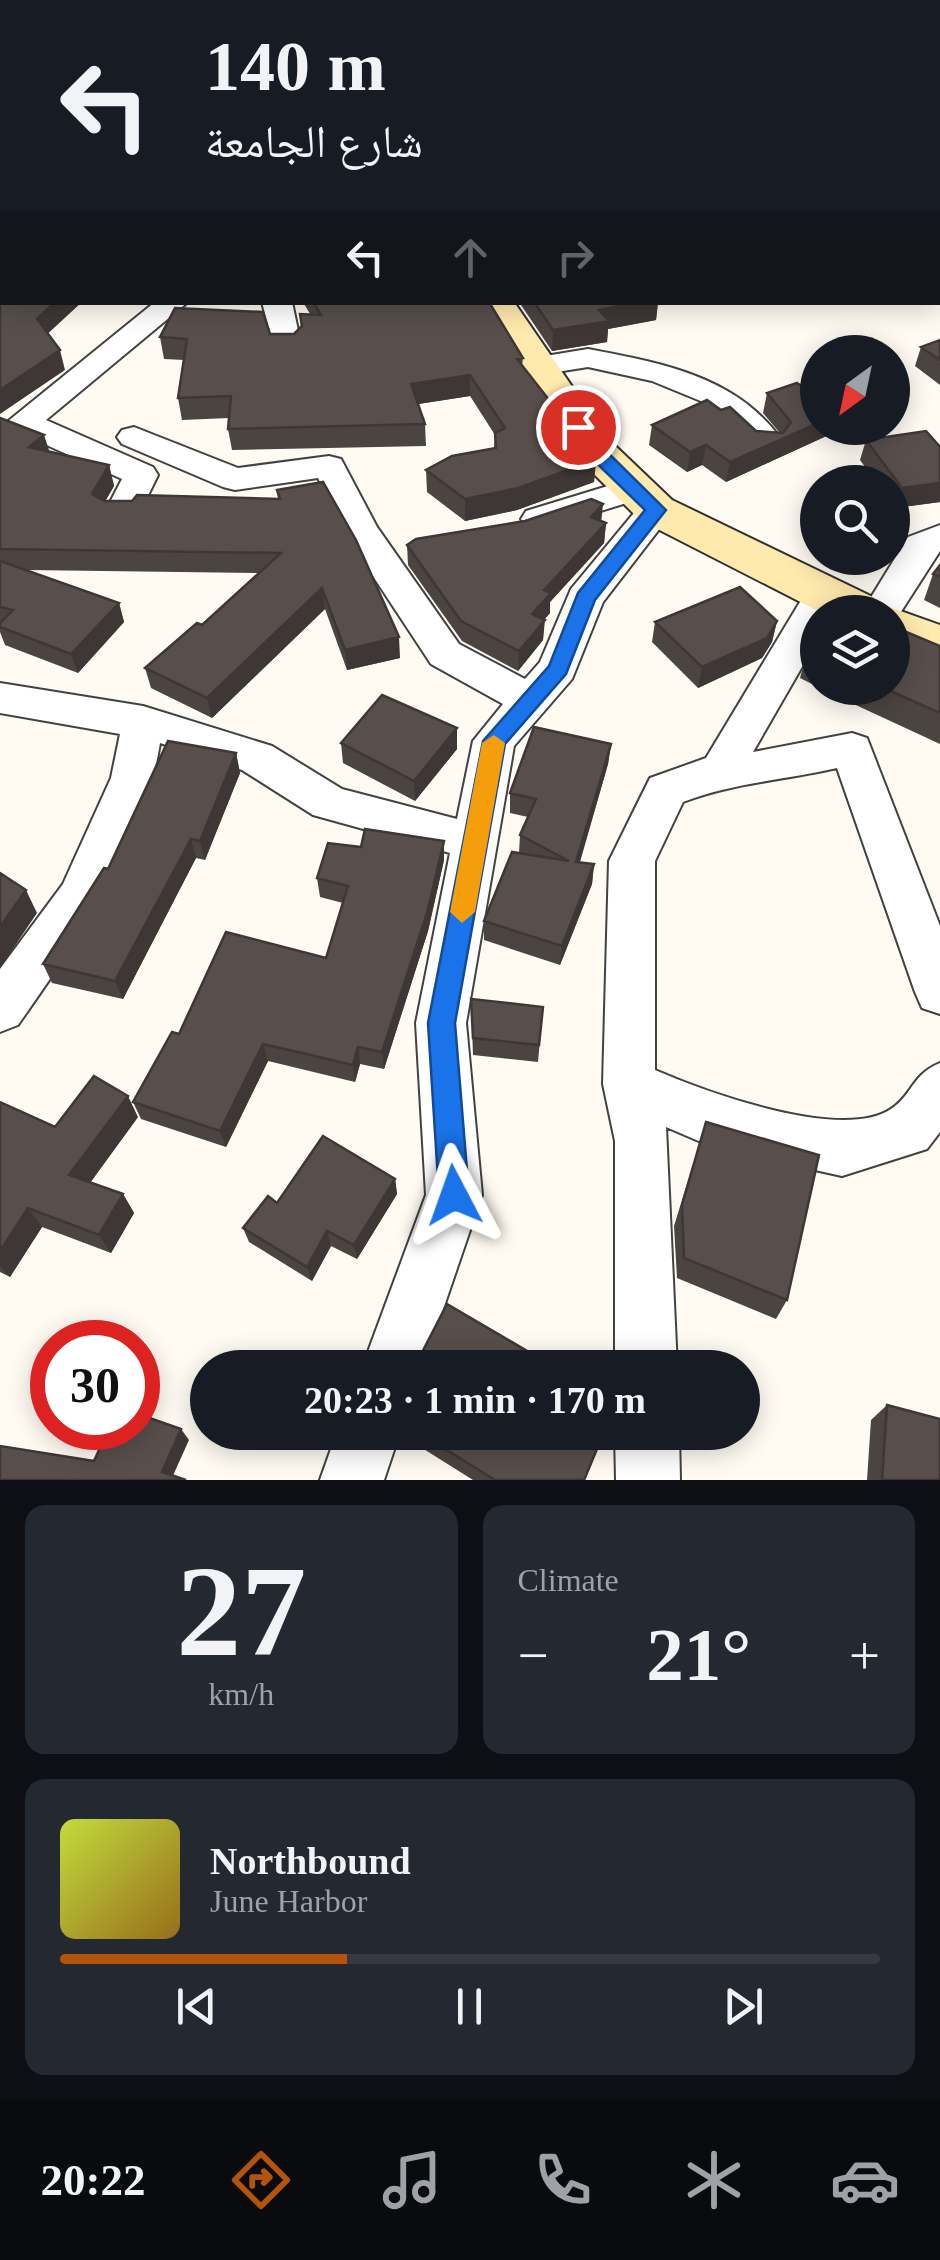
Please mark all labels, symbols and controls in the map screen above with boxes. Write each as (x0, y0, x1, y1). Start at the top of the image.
text: 140 m (205, 28, 386, 105)
icon: left (40, 40, 170, 170)
text: شارع الجامعة (205, 117, 423, 167)
icon: left (338, 230, 393, 285)
icon: ahead (443, 230, 498, 285)
icon: right (548, 230, 603, 285)
north arrow (800, 335, 910, 445)
map controls (800, 335, 910, 705)
pin (536, 385, 621, 470)
icon: arrive (551, 400, 606, 455)
button: search (800, 465, 910, 575)
button: layers (800, 595, 910, 705)
position arrow (402, 1143, 506, 1247)
speed limit sign: 30 (30, 1320, 160, 1450)
text: 20:23 · 1 min · 170 m (304, 1379, 646, 1421)
text: 27 (176, 1539, 306, 1683)
text: Climate (518, 1562, 619, 1598)
text: 21° (646, 1613, 751, 1696)
text: − (518, 1625, 549, 1686)
text: + (849, 1625, 880, 1686)
text: km/h (208, 1676, 274, 1712)
text: Northbound (210, 1840, 411, 1882)
text: June Harbor (210, 1883, 367, 1919)
icon: previous (169, 1979, 224, 2034)
icon: pause (442, 1979, 497, 2034)
icon: next (716, 1979, 771, 2034)
icon: directions (226, 2145, 296, 2215)
icon: music (377, 2145, 447, 2215)
icon: phone (528, 2145, 598, 2215)
icon: climate (679, 2145, 749, 2215)
icon: car (830, 2145, 900, 2215)
text: 20:22 (40, 2155, 145, 2205)

